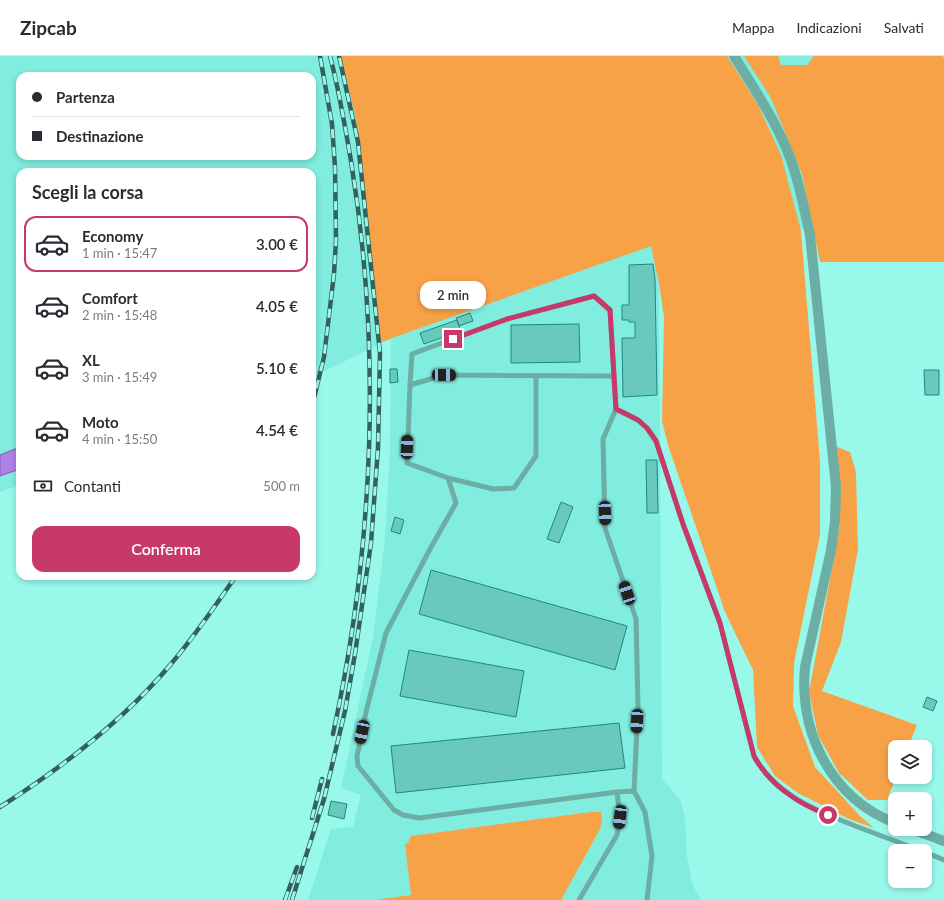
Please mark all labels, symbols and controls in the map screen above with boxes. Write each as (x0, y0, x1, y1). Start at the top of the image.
text: Zipcab (20, 16, 77, 39)
text: Mappa (732, 19, 774, 36)
text: Indicazioni (796, 19, 862, 36)
text: Salvati (884, 19, 924, 36)
text: Partenza (56, 88, 115, 106)
text: Destinazione (56, 127, 143, 145)
text: Scegli la corsa (32, 181, 143, 203)
icon: car (34, 226, 70, 262)
text: Economy (82, 227, 143, 245)
text: 3.00 € (256, 235, 298, 253)
text: 1 min · 15:47 (82, 245, 157, 261)
callout: 2 min (420, 281, 486, 309)
text: 2 min (437, 287, 469, 303)
icon: car (34, 288, 70, 324)
text: Comfort (82, 289, 138, 307)
text: 4.05 € (256, 297, 298, 315)
text: 2 min · 15:48 (82, 307, 157, 323)
route end (444, 330, 462, 348)
icon: car (34, 350, 70, 386)
text: XL (82, 351, 100, 369)
text: 5.10 € (256, 359, 298, 377)
text: 3 min · 15:49 (82, 369, 157, 385)
car (432, 369, 456, 381)
icon: car (34, 412, 70, 448)
text: Moto (82, 413, 119, 431)
text: 4.54 € (256, 421, 298, 439)
text: 4 min · 15:50 (82, 431, 157, 447)
car (401, 435, 413, 459)
icon: cash (32, 475, 54, 497)
text: Contanti (64, 477, 121, 495)
text: 500 m (263, 478, 300, 494)
car (599, 501, 611, 525)
button: Conferma (32, 526, 300, 572)
car (617, 580, 637, 606)
car (630, 709, 644, 733)
car (354, 719, 370, 745)
map controls (888, 740, 932, 888)
button: layers (888, 740, 932, 784)
button: + (888, 792, 932, 836)
car (613, 804, 627, 830)
route start (819, 806, 837, 824)
button: − (888, 844, 932, 888)

